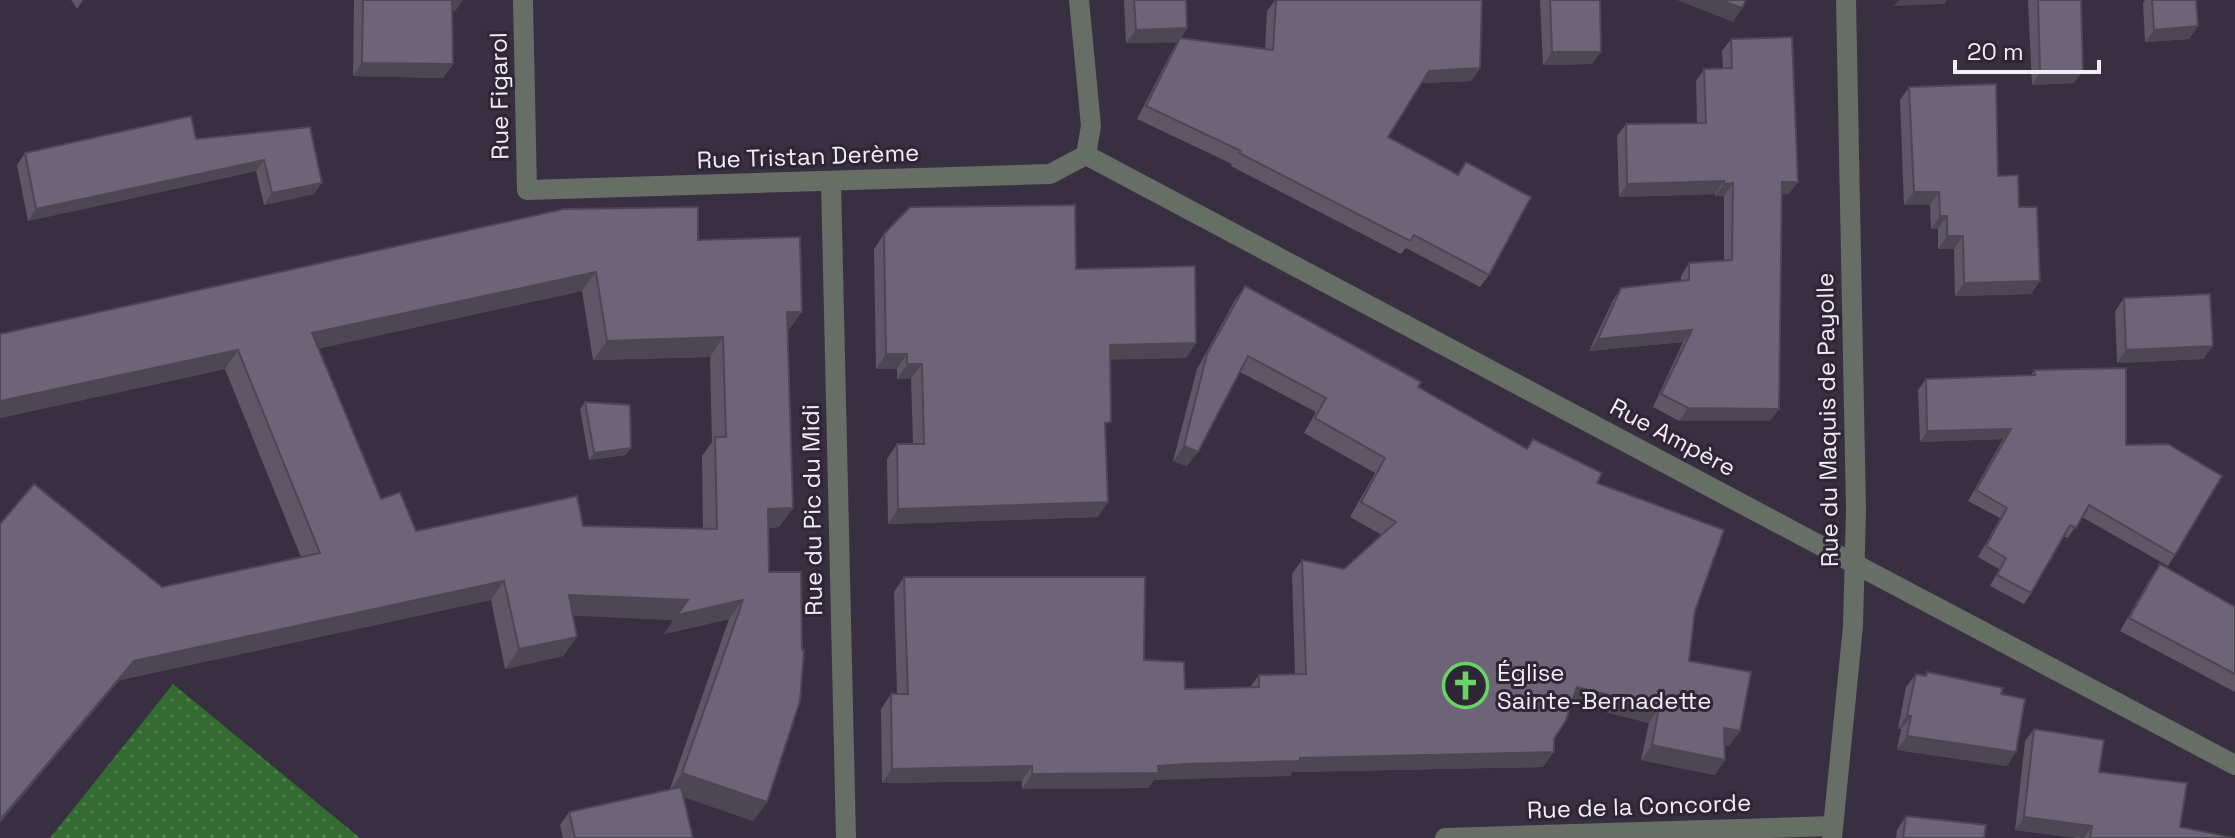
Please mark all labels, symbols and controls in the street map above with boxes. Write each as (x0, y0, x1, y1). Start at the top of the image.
scale bar (1955, 24, 2099, 74)
street label: Rue Figarol (482, 32, 516, 160)
text: 20 m (1967, 36, 2024, 67)
street label: Rue Tristan Derème (696, 137, 920, 175)
street label: Rue du Maquis de Payolle (1809, 272, 1845, 568)
street label: Rue Ampère (1605, 391, 1741, 483)
street label: Rue du Pic du Midi (795, 404, 829, 616)
place label: Église Sainte-Bernadette (1497, 657, 1711, 716)
church icon: Église Sainte-Bernadette (1442, 662, 1490, 710)
street label: Rue de la Concorde (1526, 787, 1752, 825)

